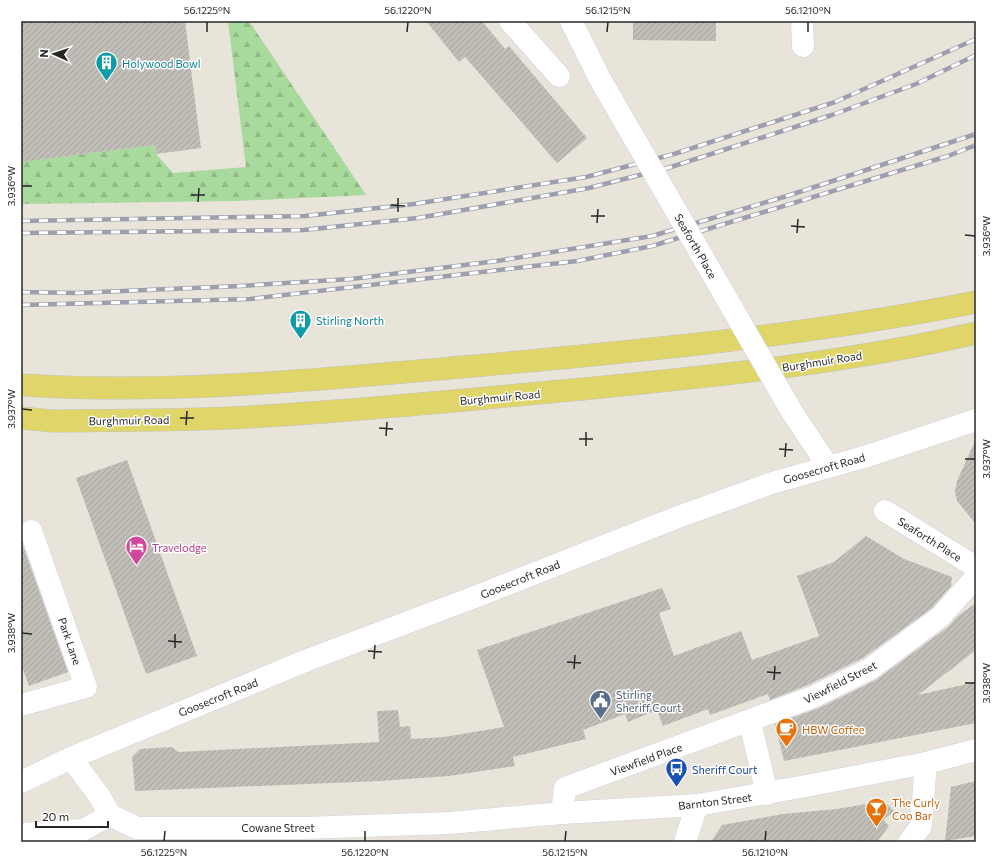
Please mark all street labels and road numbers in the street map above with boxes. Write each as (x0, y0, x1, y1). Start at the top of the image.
street label: Seaforth Place (672, 211, 720, 281)
street label: Burghmuir Road (781, 348, 863, 374)
street label: Burghmuir Road (459, 387, 541, 407)
street label: Burghmuir Road (89, 413, 169, 427)
street label: Goosecroft Road (781, 450, 867, 486)
street label: Seaforth Place (896, 514, 964, 564)
street label: Goosecroft Road (478, 557, 562, 601)
street label: Park Lane (56, 616, 84, 667)
street label: Viewfield Street (801, 658, 879, 706)
street label: Goosecroft Road (176, 675, 260, 719)
street label: Viewfield Place (608, 740, 684, 778)
street label: Barnton Street (677, 790, 753, 812)
street label: Cowane Street (241, 821, 315, 834)

